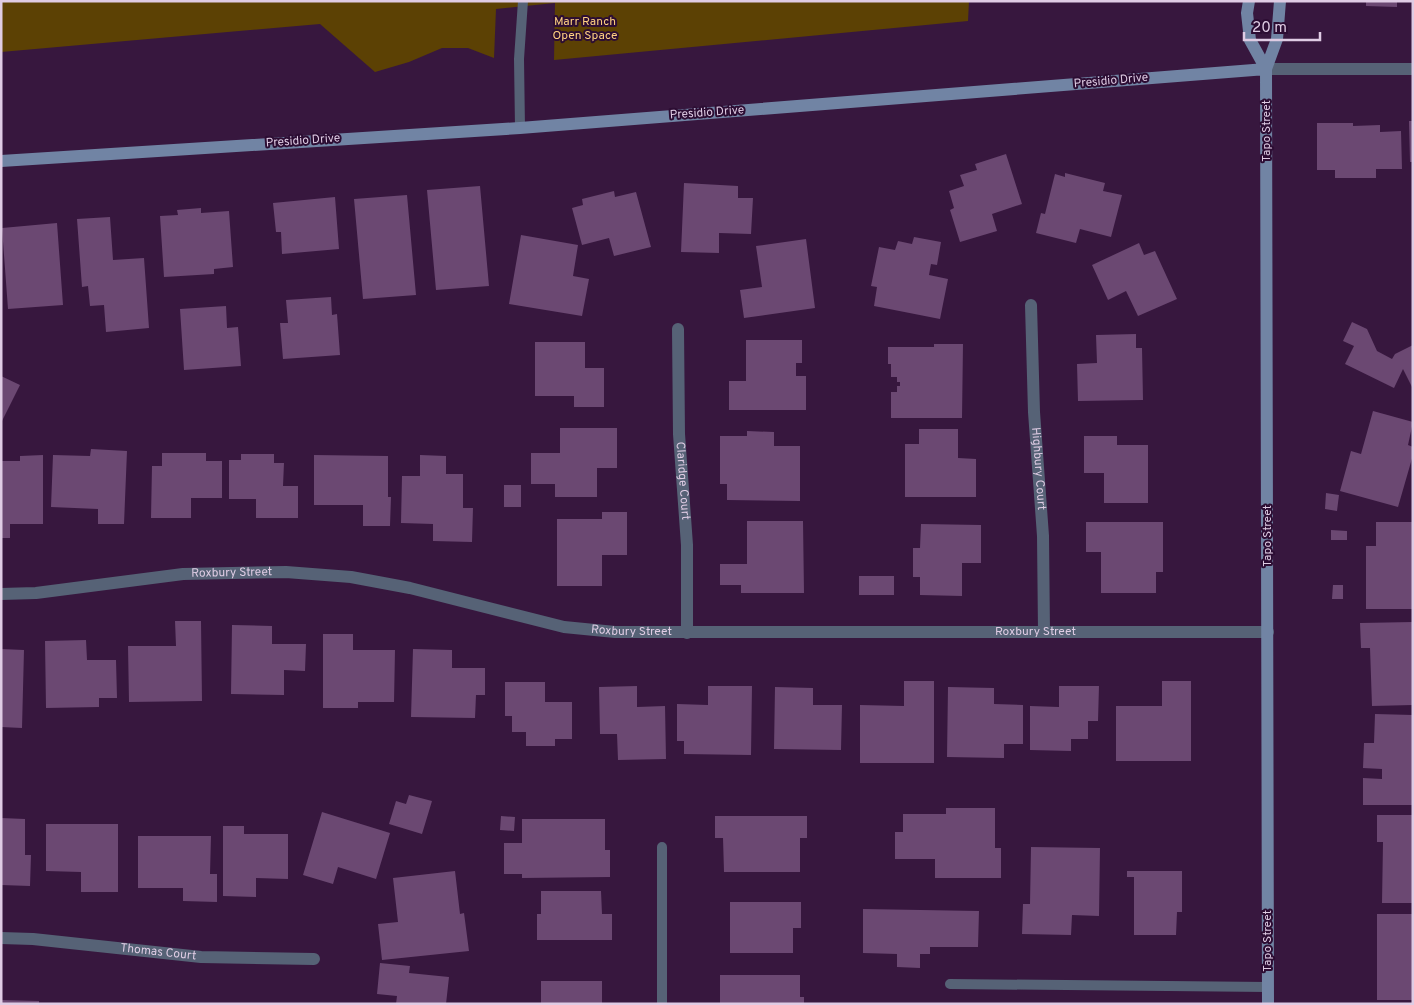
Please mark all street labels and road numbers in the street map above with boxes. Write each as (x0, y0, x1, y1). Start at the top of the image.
street label: Presidio Drive (1073, 70, 1149, 92)
street label: Tapo Street (1259, 100, 1275, 162)
street label: Presidio Drive (669, 102, 745, 124)
street label: Presidio Drive (265, 130, 341, 152)
street label: Highbury Court (1027, 427, 1049, 511)
street label: Claridge Court (672, 441, 693, 521)
street label: Tapo Street (1260, 505, 1276, 567)
street label: Roxbury Street (191, 564, 272, 582)
street label: Roxbury Street (590, 622, 672, 640)
street label: Roxbury Street (995, 624, 1076, 640)
street label: Tapo Street (1260, 910, 1276, 972)
street label: Thomas Court (119, 940, 197, 964)

